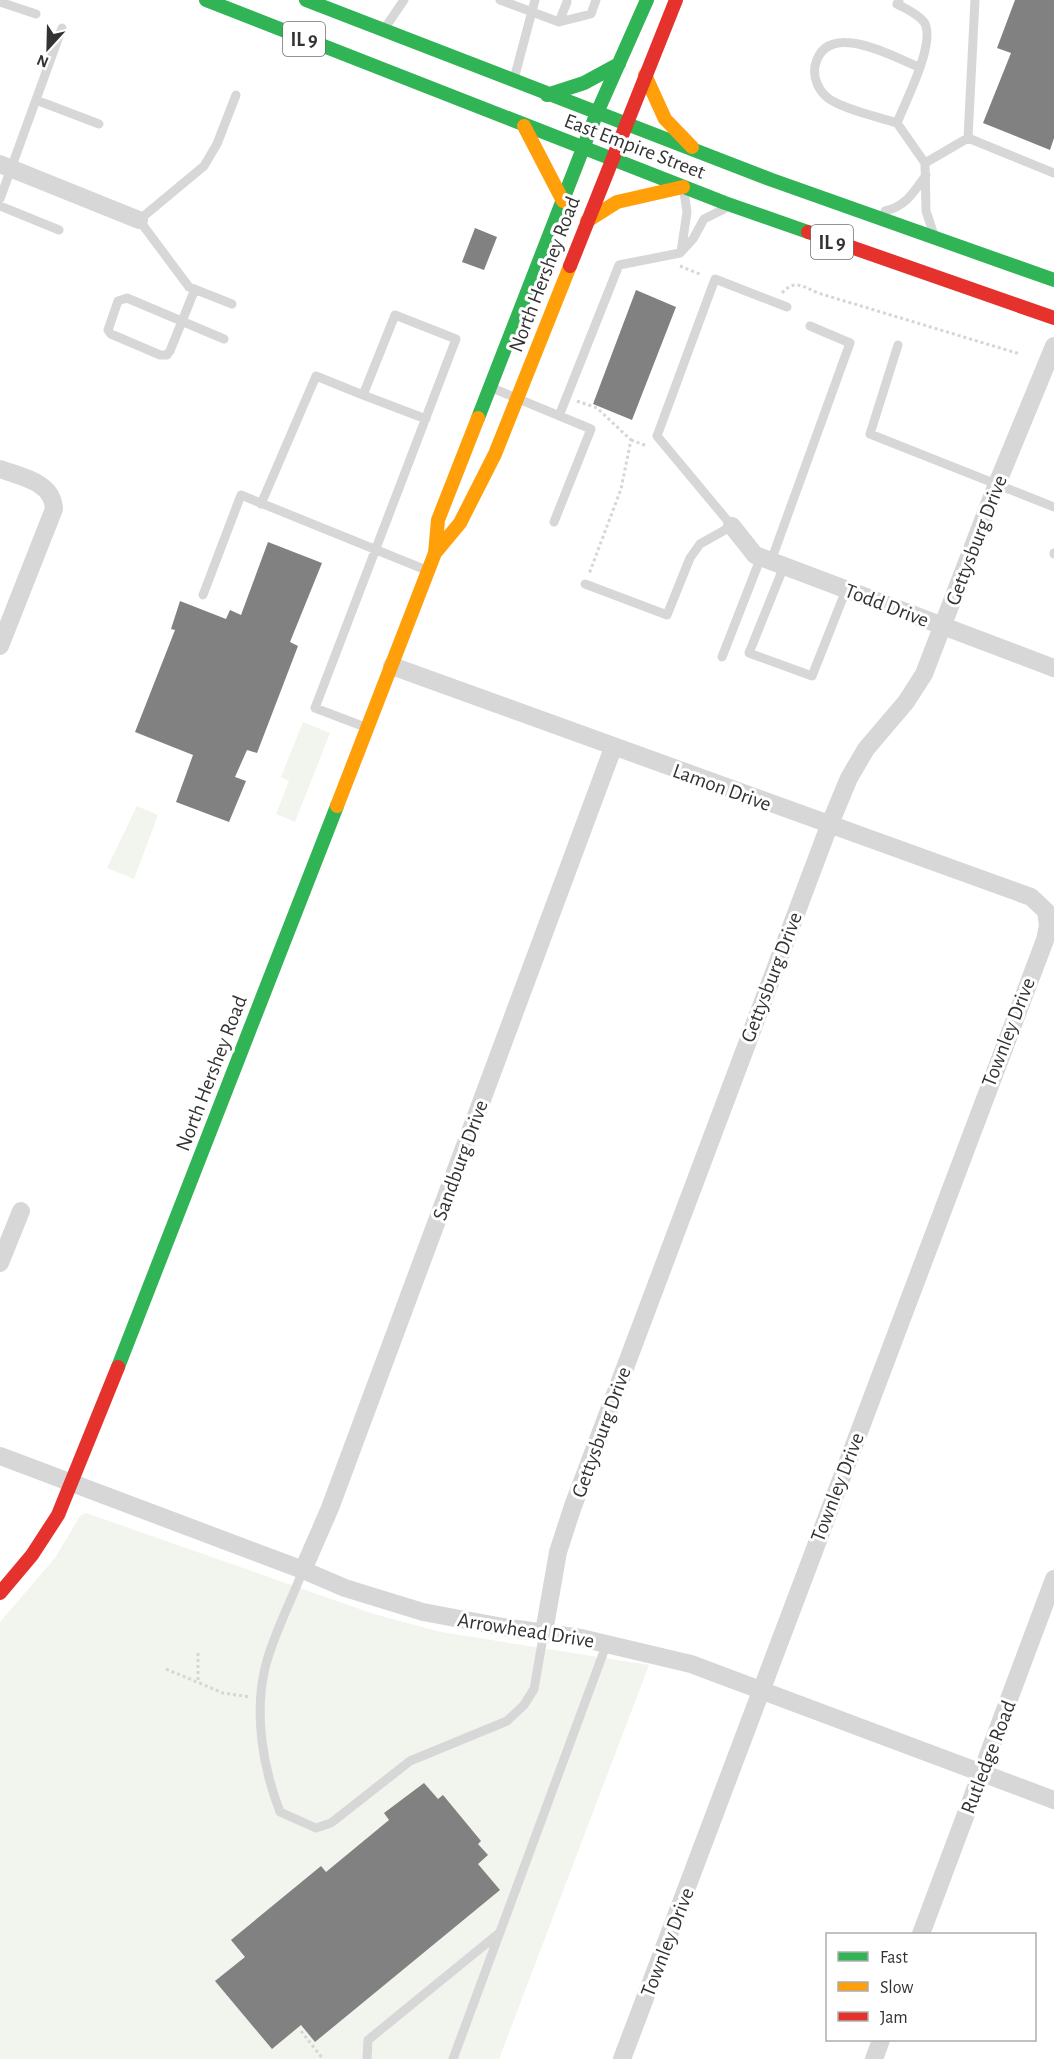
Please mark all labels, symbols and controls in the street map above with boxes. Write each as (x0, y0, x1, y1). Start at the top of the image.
north arrow (18, 18, 78, 78)
road number: IL 9 (283, 22, 325, 56)
text: N (35, 51, 51, 70)
street label: East Empire Street (561, 110, 708, 183)
street label: North Hershey Road (505, 193, 584, 355)
road number: IL 9 (811, 225, 853, 259)
street label: Gettysburg Drive (942, 472, 1011, 608)
street label: Todd Drive (842, 580, 932, 631)
street label: Lamon Drive (670, 760, 774, 815)
street label: Gettysburg Drive (737, 909, 806, 1045)
street label: Townley Drive (978, 975, 1039, 1090)
street label: North Hershey Road (172, 992, 251, 1154)
street label: Sandburg Drive (429, 1097, 492, 1223)
street label: Gettysburg Drive (568, 1364, 635, 1500)
street label: Townley Drive (807, 1430, 868, 1545)
street label: Arrowhead Drive (456, 1609, 596, 1652)
street label: Rutledge Road (957, 1698, 1020, 1817)
street label: Townley Drive (637, 1885, 698, 2000)
legend (826, 1933, 1036, 2041)
text: Fast (880, 1949, 908, 1967)
text: Slow (880, 1979, 913, 1997)
text: Jam (880, 2009, 908, 2027)

